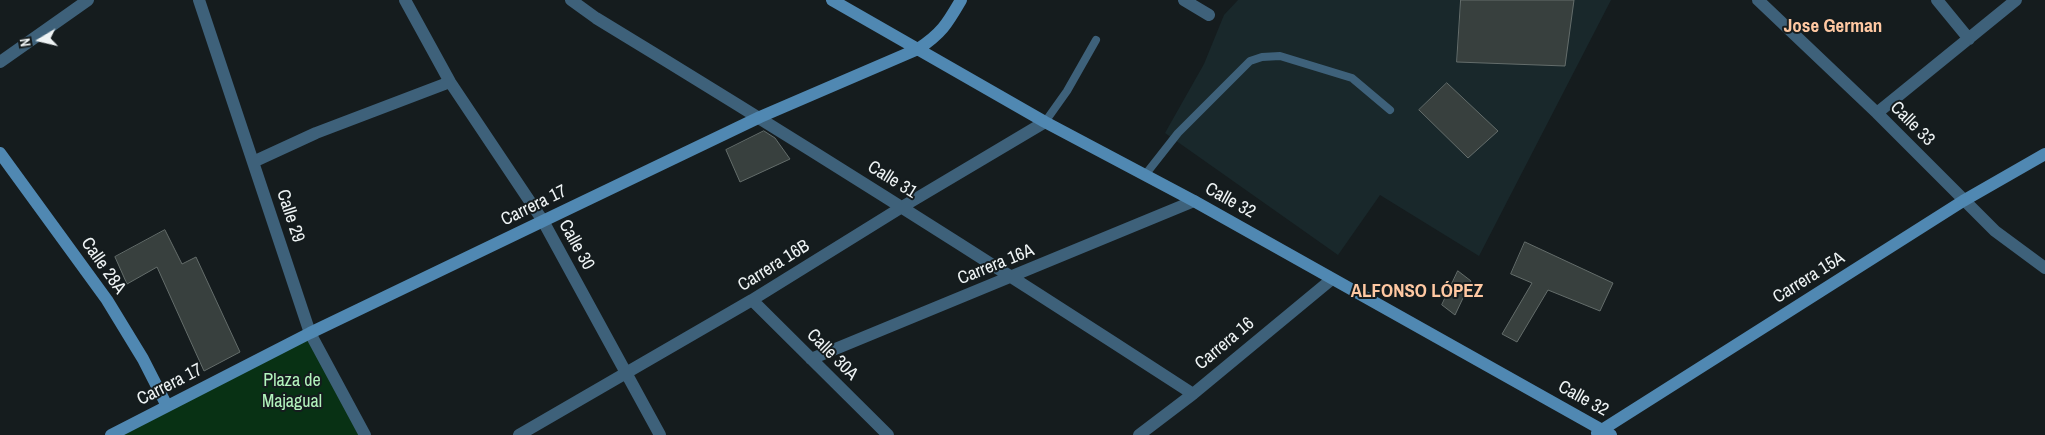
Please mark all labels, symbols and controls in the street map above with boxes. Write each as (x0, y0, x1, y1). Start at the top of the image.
north arrow (15, 15, 65, 65)
district label: Jose German (1784, 16, 1882, 38)
text: N (16, 37, 35, 48)
street label: Calle 33 (1885, 97, 1939, 151)
street label: Calle 31 (863, 156, 921, 204)
street label: Calle 32 (1201, 178, 1259, 224)
street label: Carrera 17 (498, 181, 570, 231)
street label: Calle 29 (271, 187, 309, 245)
street label: Calle 30 (553, 216, 599, 274)
street label: Calle 28A (76, 234, 130, 298)
street label: Carrera 16B (734, 236, 814, 296)
street label: Carrera 16A (955, 240, 1037, 290)
street label: Carrera 15A (1769, 248, 1849, 308)
district label: ALFONSO LÓPEZ (1351, 281, 1483, 303)
street label: Carrera 16 (1191, 313, 1259, 375)
street label: Calle 30A (802, 325, 862, 385)
street label: Carrera 17 (134, 359, 206, 411)
park label: Plaza de Majagual (262, 370, 322, 412)
street label: Calle 32 (1554, 376, 1612, 422)

